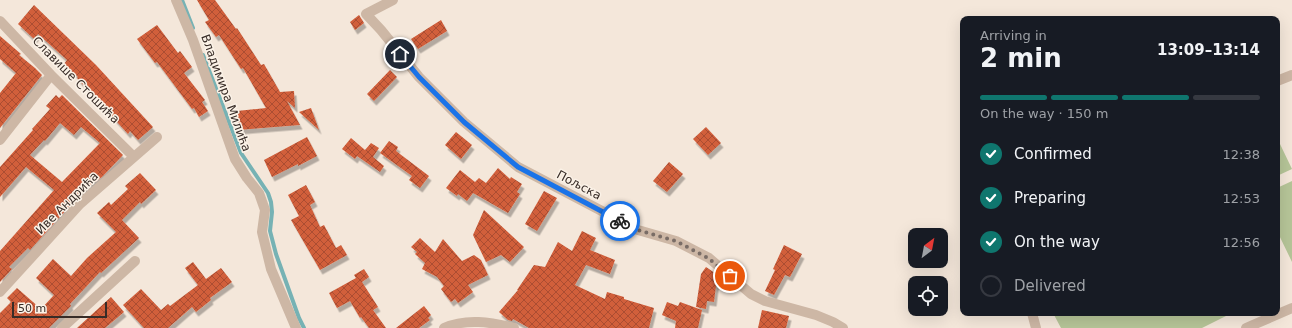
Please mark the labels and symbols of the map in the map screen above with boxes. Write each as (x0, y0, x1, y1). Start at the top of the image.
street label: Владимира Милића (198, 32, 254, 154)
street label: Славише Стошића (30, 34, 122, 126)
pin (383, 37, 417, 71)
street label: Пољска (554, 167, 604, 203)
street label: Иве Андрића (33, 169, 101, 237)
courier (600, 201, 640, 241)
north arrow (908, 228, 948, 268)
pin (713, 259, 747, 293)
scale bar (12, 300, 107, 319)

